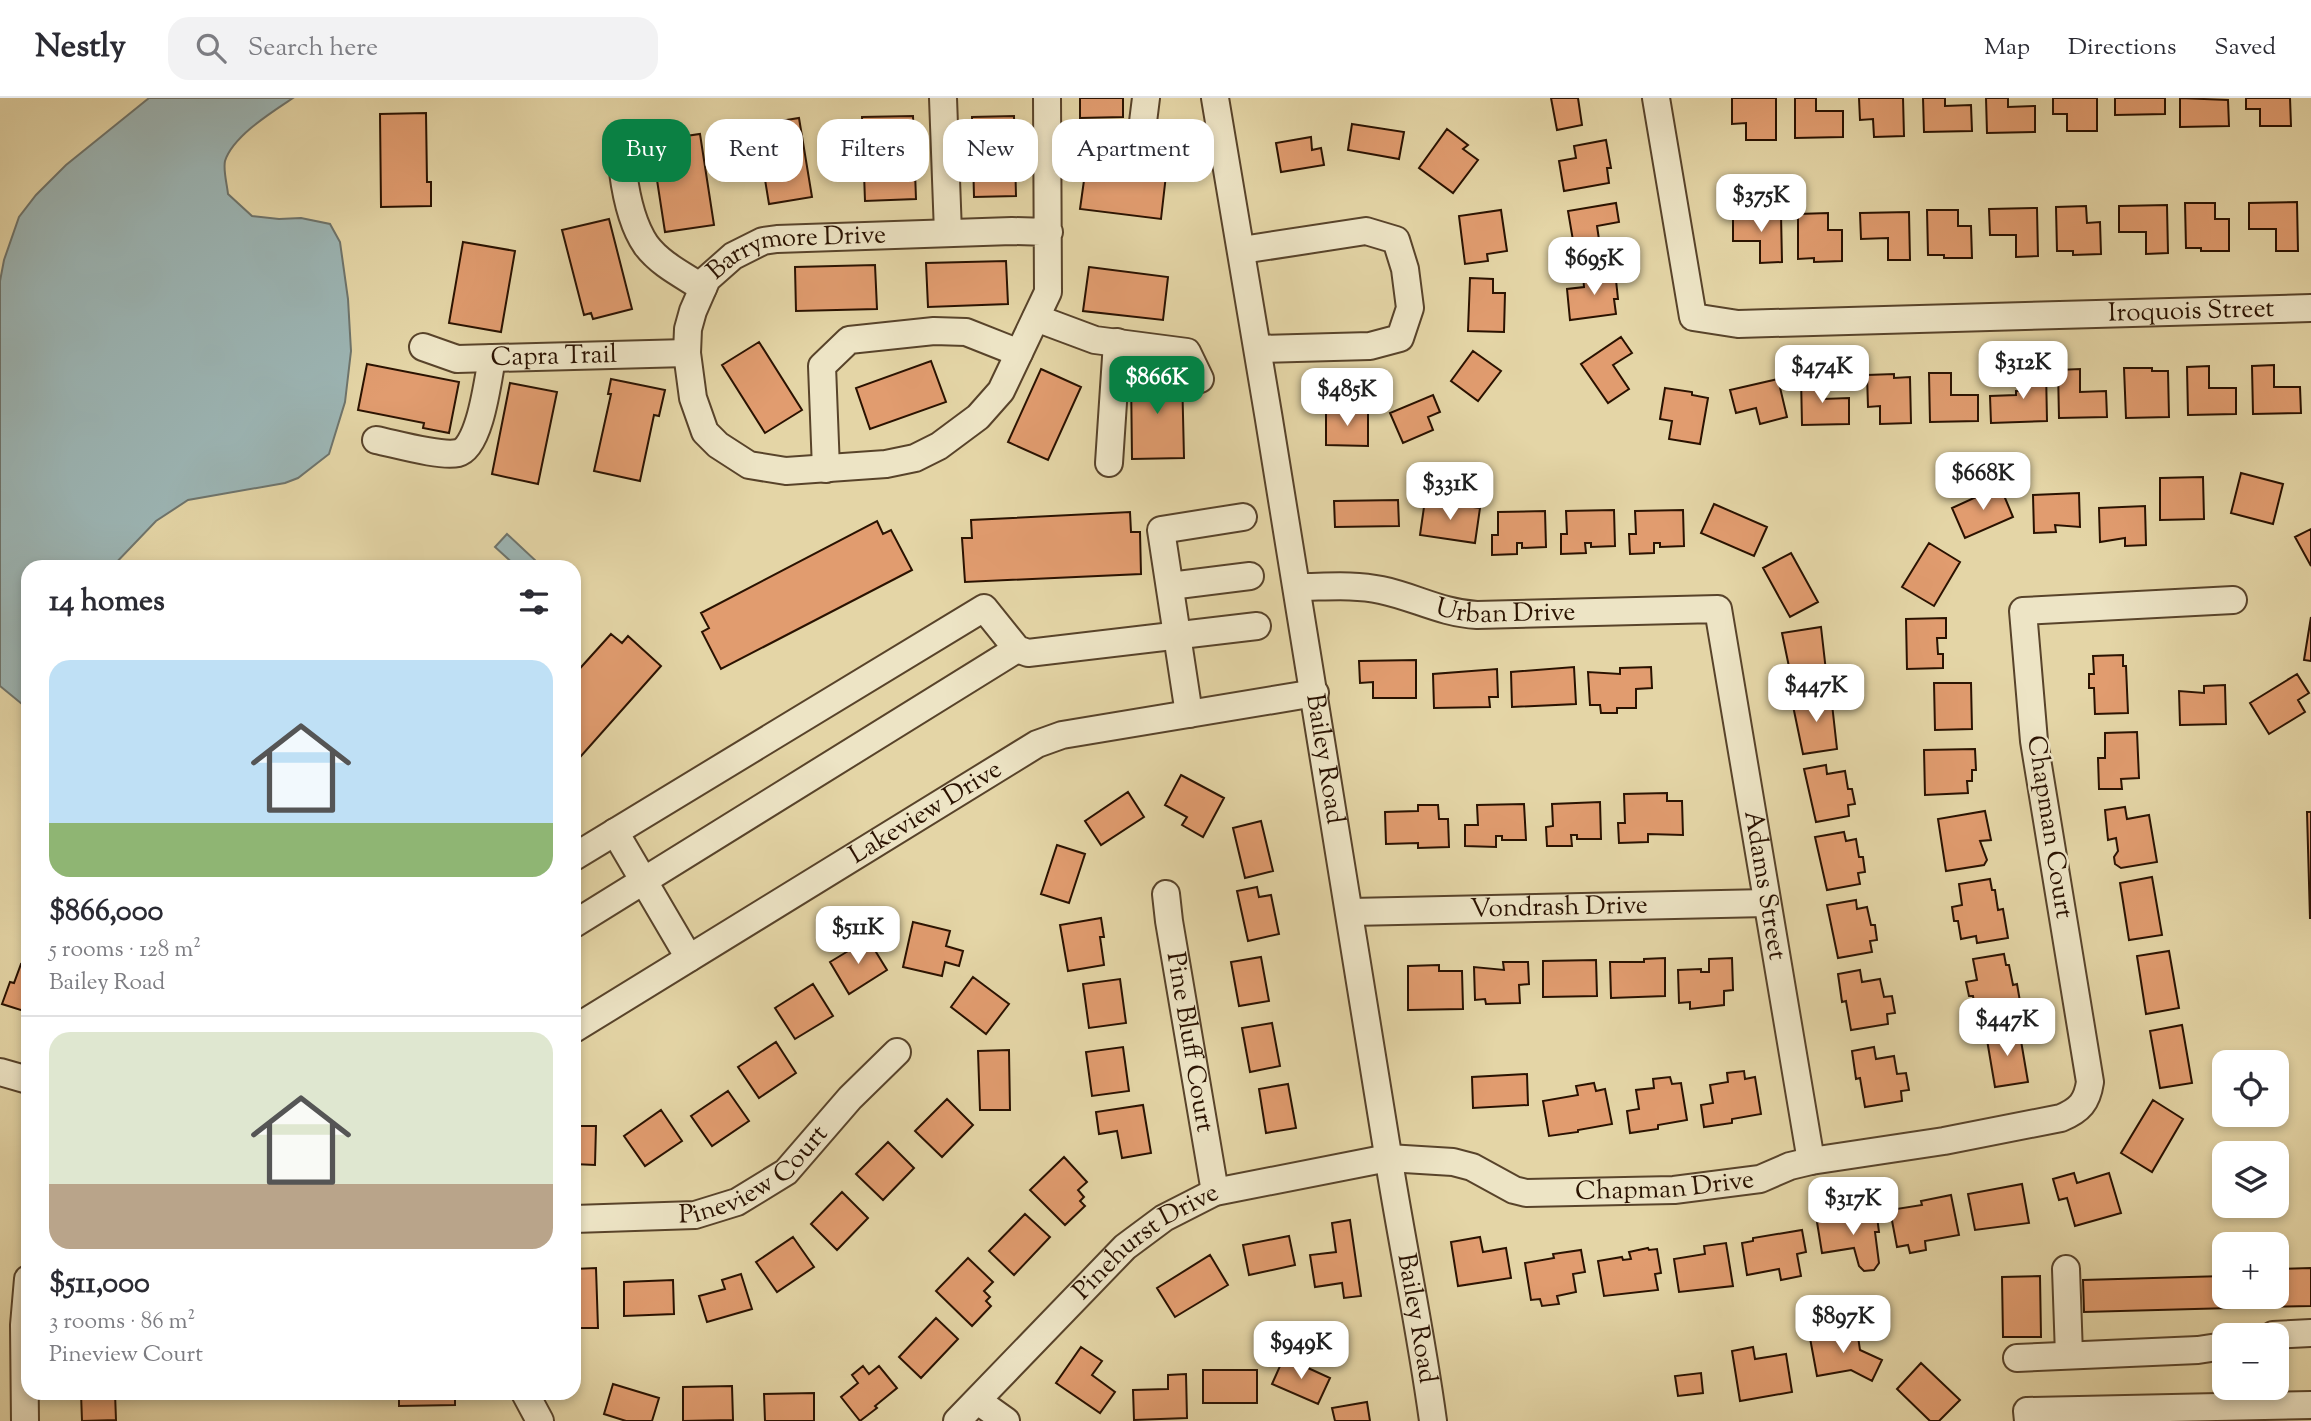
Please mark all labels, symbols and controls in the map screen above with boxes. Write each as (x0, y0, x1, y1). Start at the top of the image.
search box (168, 17, 658, 80)
text: Nestly (35, 24, 126, 72)
icon: search (192, 29, 230, 67)
text: Search here (248, 30, 378, 67)
text: Map (1984, 31, 2030, 65)
text: Directions (2068, 31, 2176, 65)
text: Saved (2214, 31, 2276, 65)
chip: Buy (602, 119, 691, 182)
chip: Rent (705, 119, 803, 182)
chip: Filters (817, 119, 929, 182)
chip: New (943, 119, 1038, 182)
chip: Apartment (1052, 119, 1214, 182)
pin: $375K (1712, 174, 1810, 234)
text: $375K (1732, 180, 1790, 213)
street label: Barrymore Drive (699, 217, 887, 289)
pin: $695K (1545, 238, 1643, 297)
text: $695K (1564, 243, 1624, 276)
street label: Iroquois Street (2107, 291, 2275, 332)
street label: Capra Trail (490, 336, 618, 377)
pin: $312K (1974, 342, 2072, 401)
pin: $474K (1773, 345, 1871, 405)
text: $312K (1995, 347, 2051, 380)
text: $474K (1791, 351, 1853, 384)
pin: $866K (1108, 356, 1206, 416)
text: $866K (1125, 362, 1189, 395)
pin: $485K (1298, 368, 1396, 428)
text: $485K (1317, 374, 1377, 407)
pin: $668K (1934, 452, 2032, 512)
text: $668K (1951, 458, 2015, 491)
pin: $331K (1401, 462, 1499, 522)
text: $331K (1422, 468, 1478, 501)
text: 14 homes (49, 581, 165, 624)
icon: filters (515, 583, 553, 621)
street label: Urban Drive (1431, 589, 1576, 634)
pin: $447K (1767, 664, 1865, 724)
text: $447K (1784, 670, 1848, 703)
street label: Bailey Road (1296, 691, 1353, 827)
icon: home (238, 705, 364, 831)
street label: Chapman Court (2016, 733, 2082, 921)
street label: Lakeview Drive (842, 751, 1009, 874)
street label: Adams Street (1734, 808, 1795, 963)
street label: Vondrash Drive (1470, 887, 1648, 928)
text: $866,000 (49, 891, 163, 934)
pin: $511K (809, 906, 907, 966)
text: $511K (832, 912, 884, 945)
text: 5 rooms · 128 m² (49, 934, 201, 967)
street label: Pine Bluff Court (1156, 949, 1223, 1135)
text: Bailey Road (49, 967, 165, 1000)
pin: $447K (1958, 998, 2056, 1058)
text: $447K (1975, 1004, 2039, 1037)
map controls (2212, 1050, 2289, 1400)
button: locate (2212, 1050, 2289, 1127)
icon: home (238, 1077, 364, 1203)
street label: Pineview Court (678, 1117, 837, 1234)
button: layers (2212, 1141, 2289, 1218)
street label: Chapman Drive (1575, 1161, 1756, 1210)
street label: Pinehurst Drive (1065, 1175, 1225, 1309)
pin: $317K (1804, 1178, 1902, 1237)
text: $317K (1824, 1183, 1882, 1216)
button: + (2212, 1232, 2289, 1309)
street label: Bailey Road (1387, 1250, 1446, 1386)
text: $511,000 (49, 1263, 150, 1306)
pin: $897K (1794, 1296, 1892, 1355)
text: $897K (1811, 1301, 1875, 1334)
text: 3 rooms · 86 m² (49, 1306, 195, 1339)
pin: $949K (1252, 1322, 1350, 1381)
button: − (2212, 1323, 2289, 1400)
text: $949K (1270, 1327, 1332, 1360)
text: Pineview Court (49, 1339, 203, 1372)

